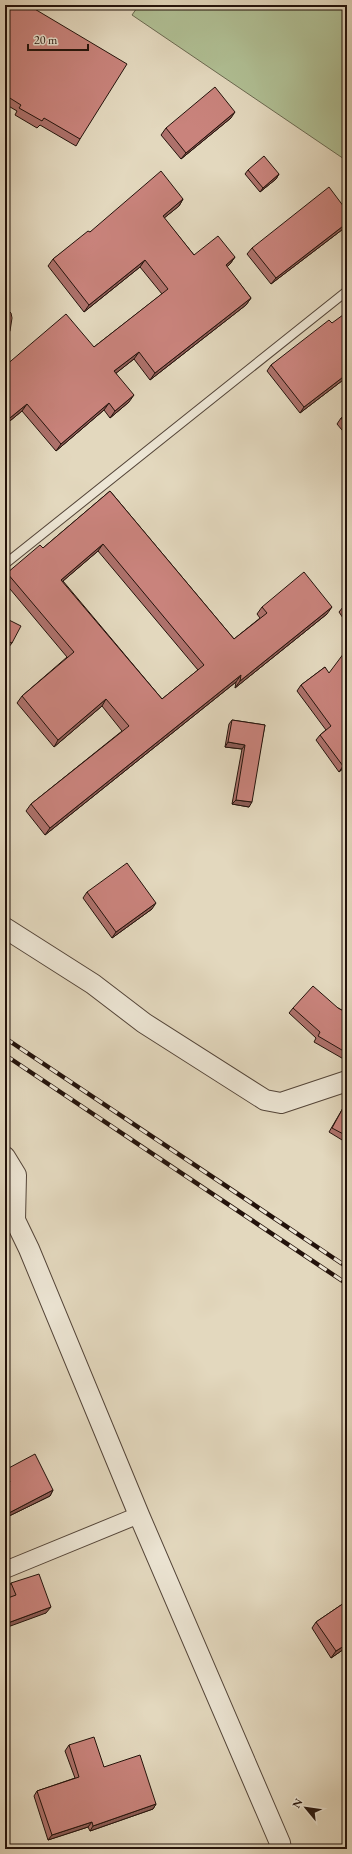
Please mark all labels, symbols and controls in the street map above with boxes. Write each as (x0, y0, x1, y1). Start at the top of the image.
scale bar (28, 26, 88, 52)
text: 20 m (34, 32, 58, 48)
north arrow (286, 1788, 326, 1828)
text: N (289, 1796, 306, 1810)

